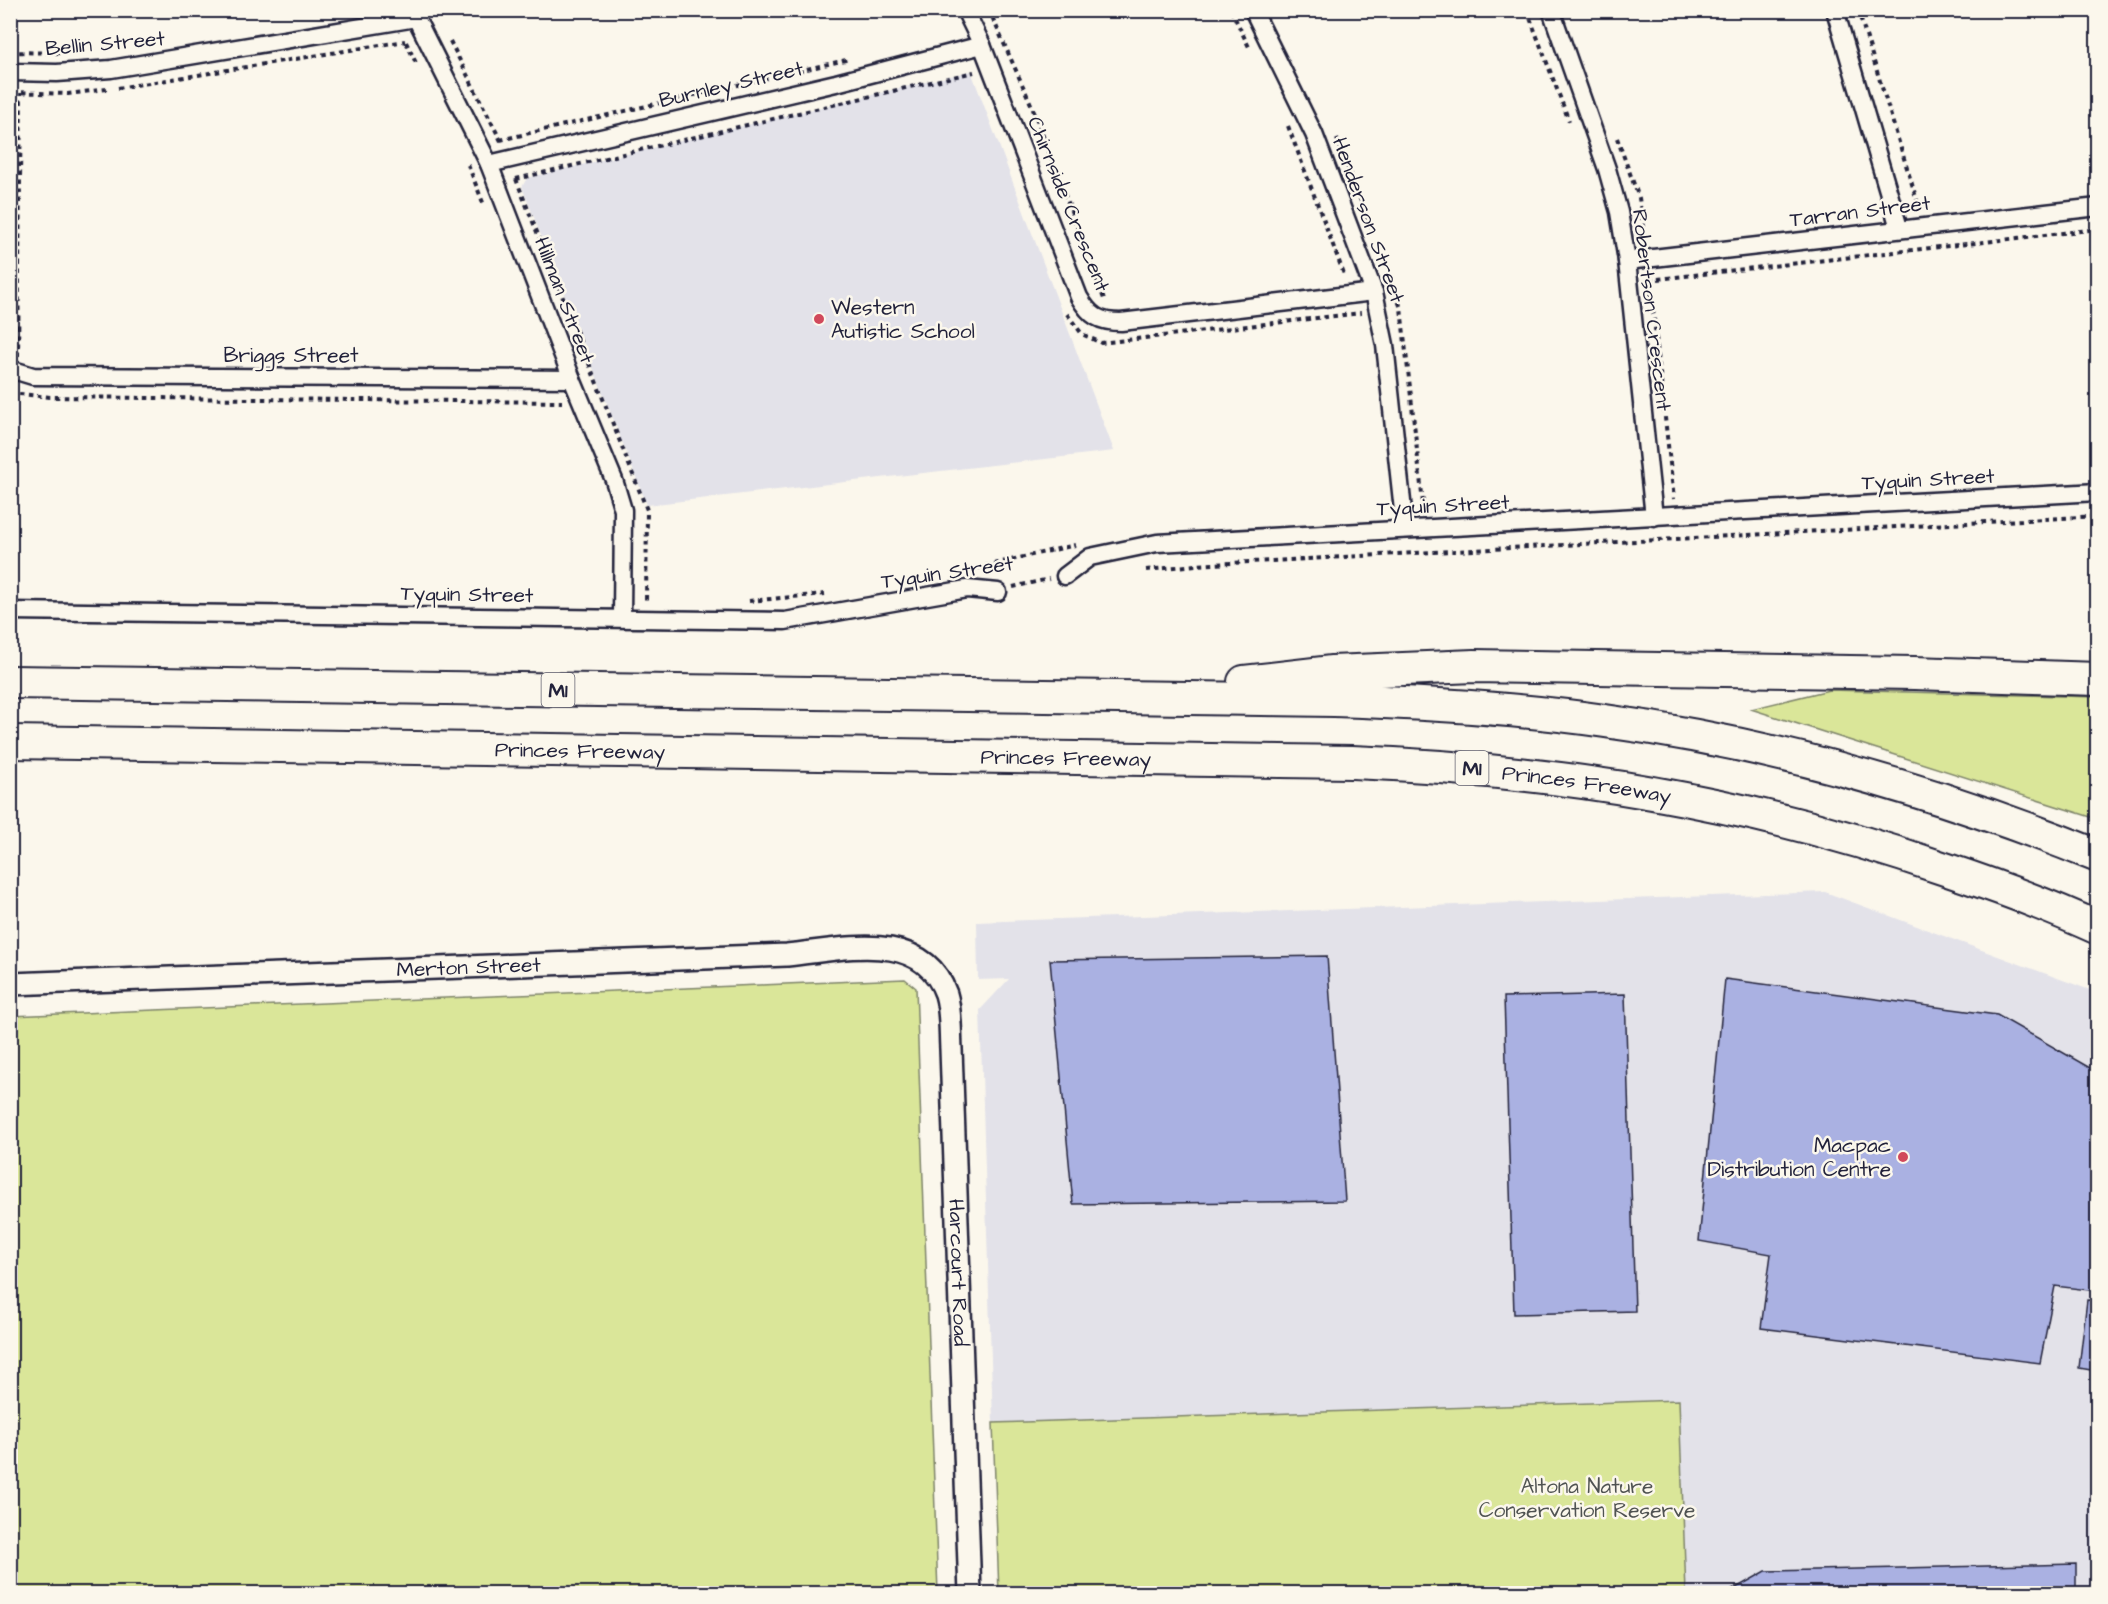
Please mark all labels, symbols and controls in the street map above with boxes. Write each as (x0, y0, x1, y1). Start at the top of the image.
street label: Bellin Street (44, 24, 166, 63)
street label: Burnley Street (656, 54, 807, 117)
street label: Chirnside Crescent (1020, 112, 1117, 297)
street label: Henderson Street (1325, 133, 1412, 308)
street label: Tarran Street (1788, 188, 1932, 234)
street label: Robertson Crescent (1625, 207, 1678, 413)
street label: Hillman Street (527, 233, 602, 368)
place label: Western Autistic School (831, 293, 975, 346)
marker: Western Autistic School (812, 312, 826, 326)
street label: Briggs Street (223, 341, 359, 372)
street label: Tyquin Street (1861, 462, 1996, 499)
street label: Tyquin Street (1376, 488, 1511, 525)
street label: Tyquin Street (879, 549, 1016, 598)
street label: Tyquin Street (400, 579, 534, 612)
road number: M1 (542, 673, 574, 707)
street label: Princes Freeway (495, 735, 666, 769)
street label: Princes Freeway (980, 742, 1152, 776)
road number: M1 (1456, 751, 1488, 785)
street label: Princes Freeway (1501, 758, 1674, 813)
street label: Merton Street (396, 950, 542, 985)
place label: Macpac Distribution Centre (1707, 1131, 1891, 1184)
marker: Macpac Distribution Centre (1896, 1150, 1910, 1164)
street label: Harcourt Road (941, 1198, 975, 1347)
park label: Altona Nature Conservation Reserve (1479, 1472, 1695, 1525)

